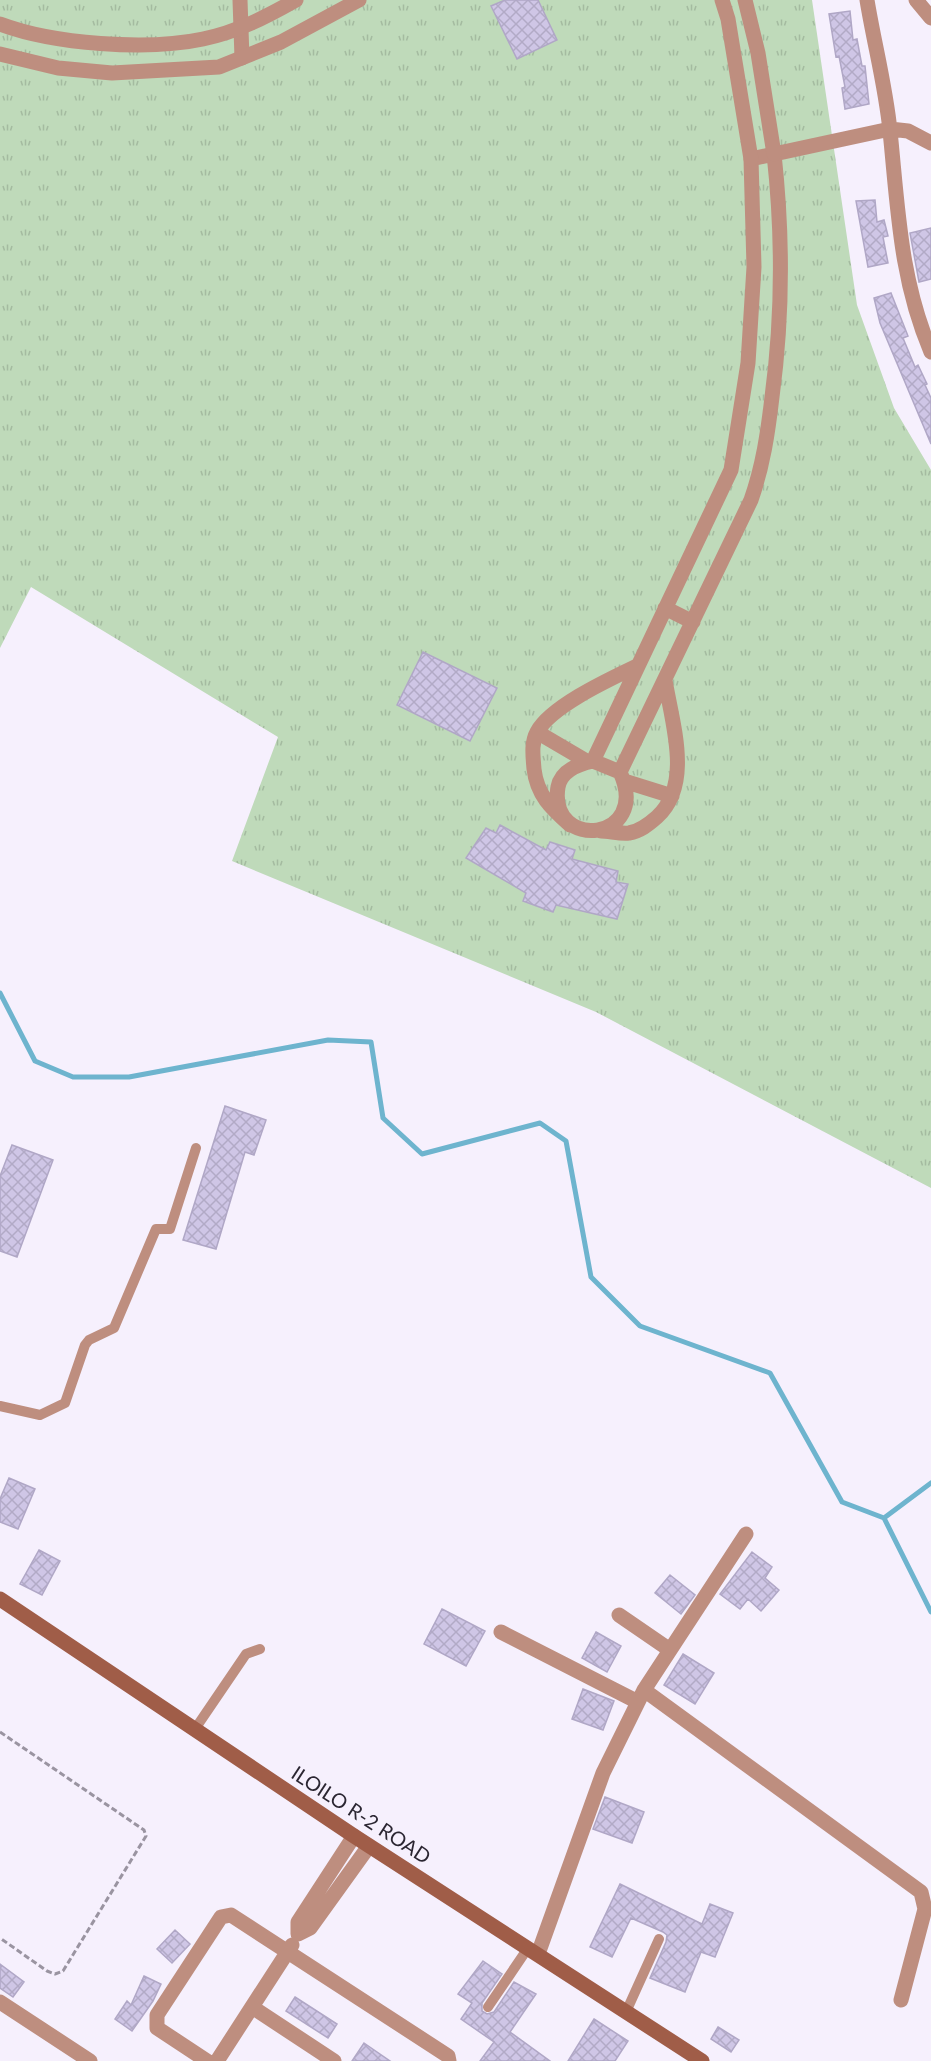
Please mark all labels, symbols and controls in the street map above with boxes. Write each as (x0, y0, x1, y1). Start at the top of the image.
street label: ILOILO R-2 ROAD (287, 1760, 436, 1868)

